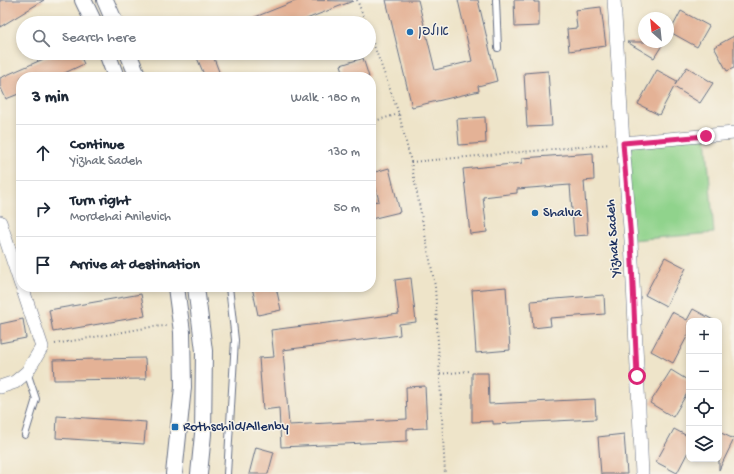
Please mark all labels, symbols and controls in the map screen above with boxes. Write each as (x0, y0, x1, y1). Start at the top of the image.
north arrow (638, 12, 674, 48)
search box (16, 16, 376, 60)
place label: אולפן (418, 23, 449, 41)
icon: search (30, 27, 52, 49)
marker: אולפן (405, 27, 415, 37)
text: Search here (62, 29, 136, 47)
text: 3 min (32, 88, 69, 108)
text: Walk · 180 m (291, 91, 360, 106)
route end (697, 127, 715, 145)
text: Continue (70, 136, 124, 154)
icon: ahead (32, 142, 54, 164)
text: 130 m (328, 145, 360, 160)
text: Yizhak Sadeh (70, 154, 142, 169)
text: Turn right (70, 192, 130, 210)
icon: right (32, 198, 54, 220)
street label: Yizhak Sadeh (603, 198, 625, 279)
text: 50 m (333, 201, 360, 216)
place label: Shalva (543, 205, 583, 222)
marker: Shalva (530, 208, 540, 218)
text: Mordehai Anilevich (70, 210, 171, 225)
icon: arrive (32, 254, 54, 276)
text: Arrive at destination (70, 256, 200, 274)
map controls (686, 318, 722, 462)
button: + (686, 318, 722, 354)
button: − (686, 354, 722, 390)
route start (628, 367, 646, 385)
button: locate (686, 390, 722, 426)
place label: Rothschild/Allenby (183, 419, 289, 436)
marker: Rothschild/Allenby (170, 422, 180, 432)
button: layers (686, 426, 722, 462)

